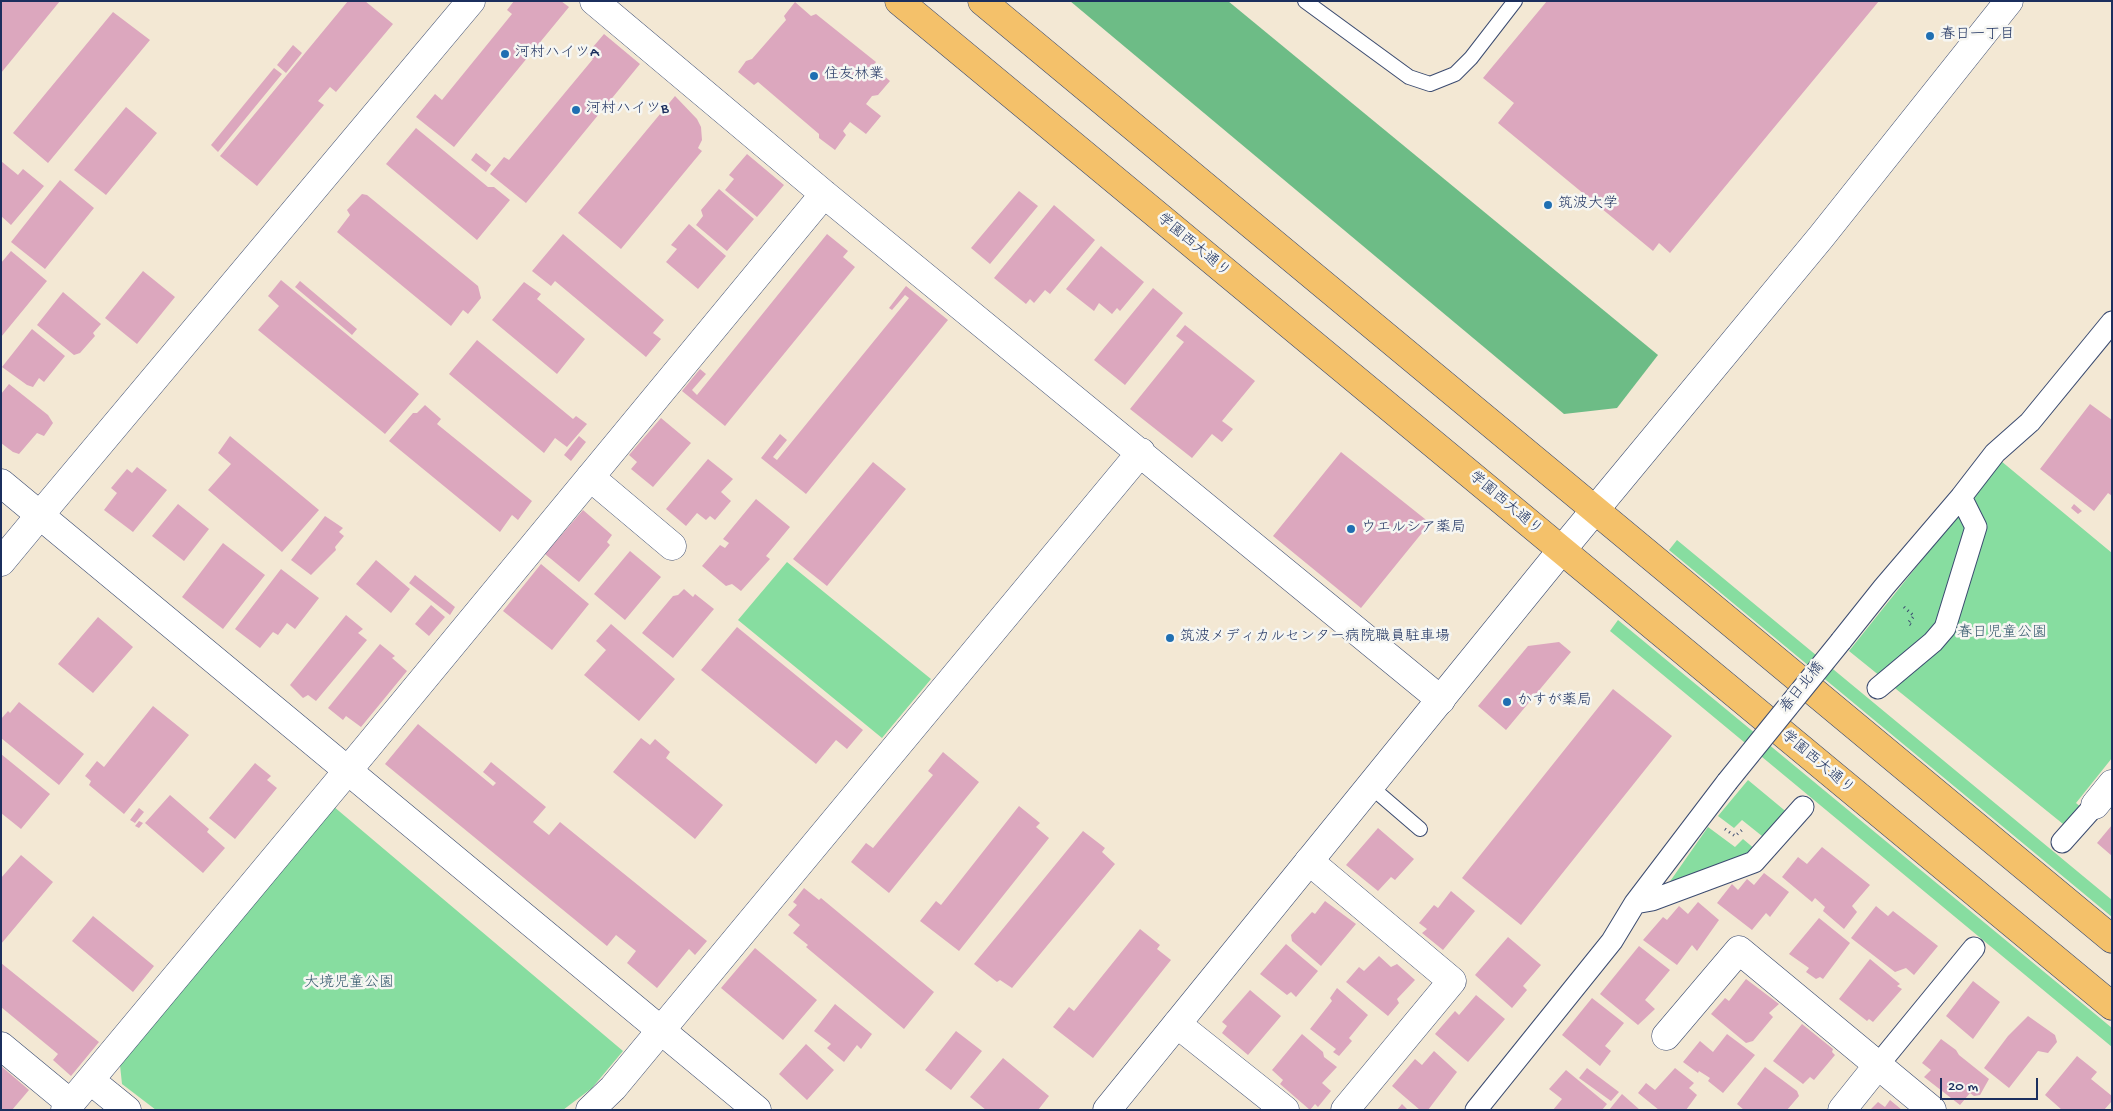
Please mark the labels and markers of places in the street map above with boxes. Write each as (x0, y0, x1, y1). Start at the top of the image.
place label: 春日一丁目 (1940, 27, 2015, 45)
marker: 春日一丁目 (1924, 30, 1936, 42)
place label: 河村ハイツA (515, 45, 599, 63)
marker: 河村ハイツA (499, 48, 511, 60)
place label: 住友林業 (824, 67, 884, 85)
marker: 住友林業 (808, 70, 820, 82)
place label: 河村ハイツB (586, 101, 669, 119)
marker: 河村ハイツB (570, 104, 582, 116)
place label: 筑波大学 (1558, 196, 1618, 214)
marker: 筑波大学 (1542, 199, 1554, 211)
place label: ウエルシア薬局 (1361, 520, 1466, 538)
marker: ウエルシア薬局 (1345, 523, 1357, 535)
place label: 筑波メディカルセンター病院職員駐車場 (1180, 629, 1450, 647)
marker: 筑波メディカルセンター病院職員駐車場 (1164, 632, 1176, 644)
place label: かすが薬局 (1517, 693, 1592, 711)
marker: かすが薬局 (1501, 696, 1513, 708)

